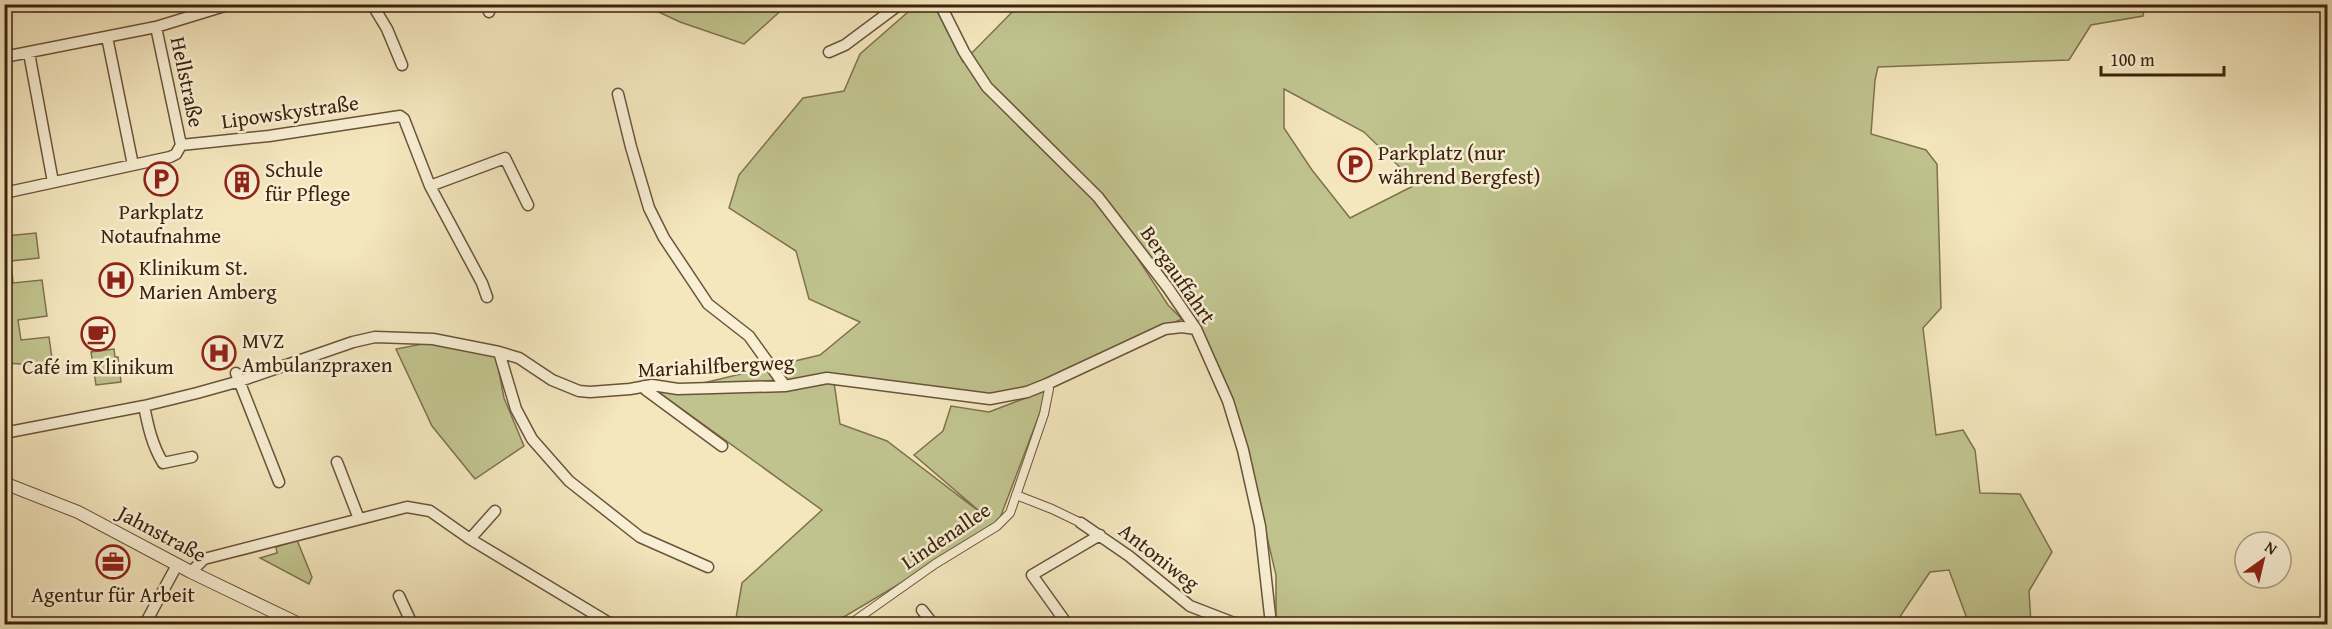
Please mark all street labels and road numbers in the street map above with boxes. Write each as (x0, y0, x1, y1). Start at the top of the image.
street label: Hellstraße (163, 34, 212, 130)
street label: Lipowskystraße (219, 86, 361, 136)
street label: Bergauffahrt (1133, 219, 1224, 331)
street label: Mariahilfbergweg (637, 346, 796, 385)
street label: Lindenallee (895, 494, 997, 577)
street label: Jahnstraße (110, 496, 212, 570)
street label: Antoniweg (1112, 515, 1207, 598)

